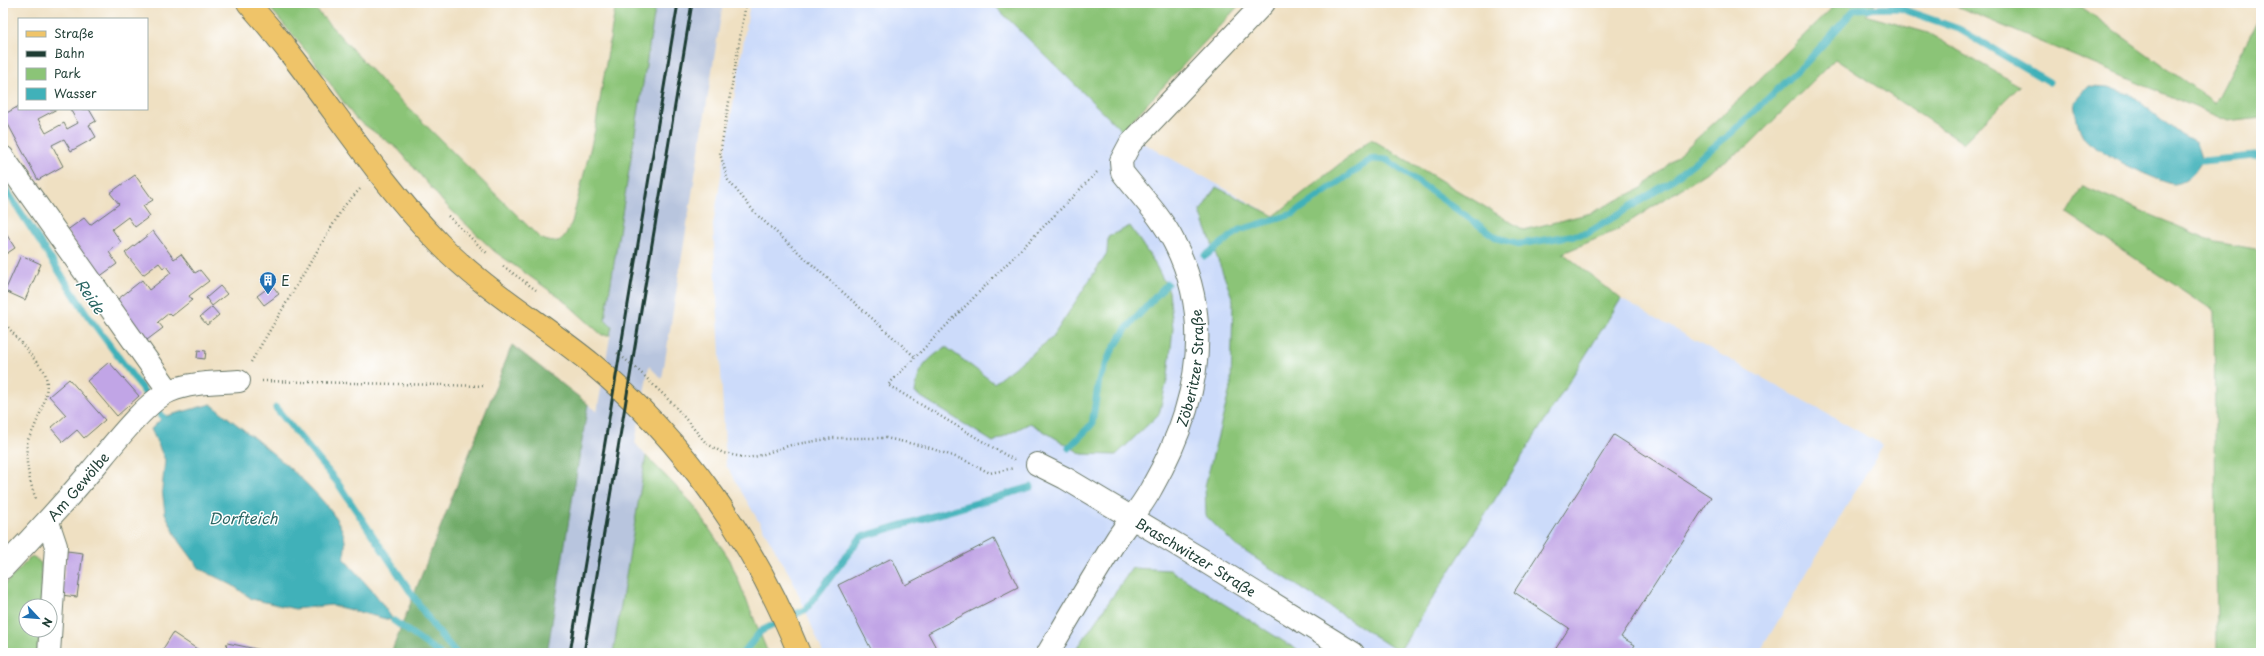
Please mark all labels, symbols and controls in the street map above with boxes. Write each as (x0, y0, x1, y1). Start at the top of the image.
legend (18, 18, 148, 110)
text: Straße (54, 24, 94, 42)
text: Bahn (54, 44, 85, 62)
text: Park (54, 64, 81, 82)
text: Wasser (54, 84, 97, 102)
building icon: E (258, 270, 278, 295)
place label: E (281, 270, 290, 291)
water label: Reide (71, 274, 112, 319)
street label: Zöberitzer Straße (1171, 308, 1208, 429)
street label: Am Gewölbe (42, 447, 114, 525)
water label: Dorfteich (209, 506, 278, 529)
street label: Braschwitzer Straße (1132, 512, 1260, 601)
north arrow (18, 598, 58, 638)
text: N (38, 615, 57, 631)

